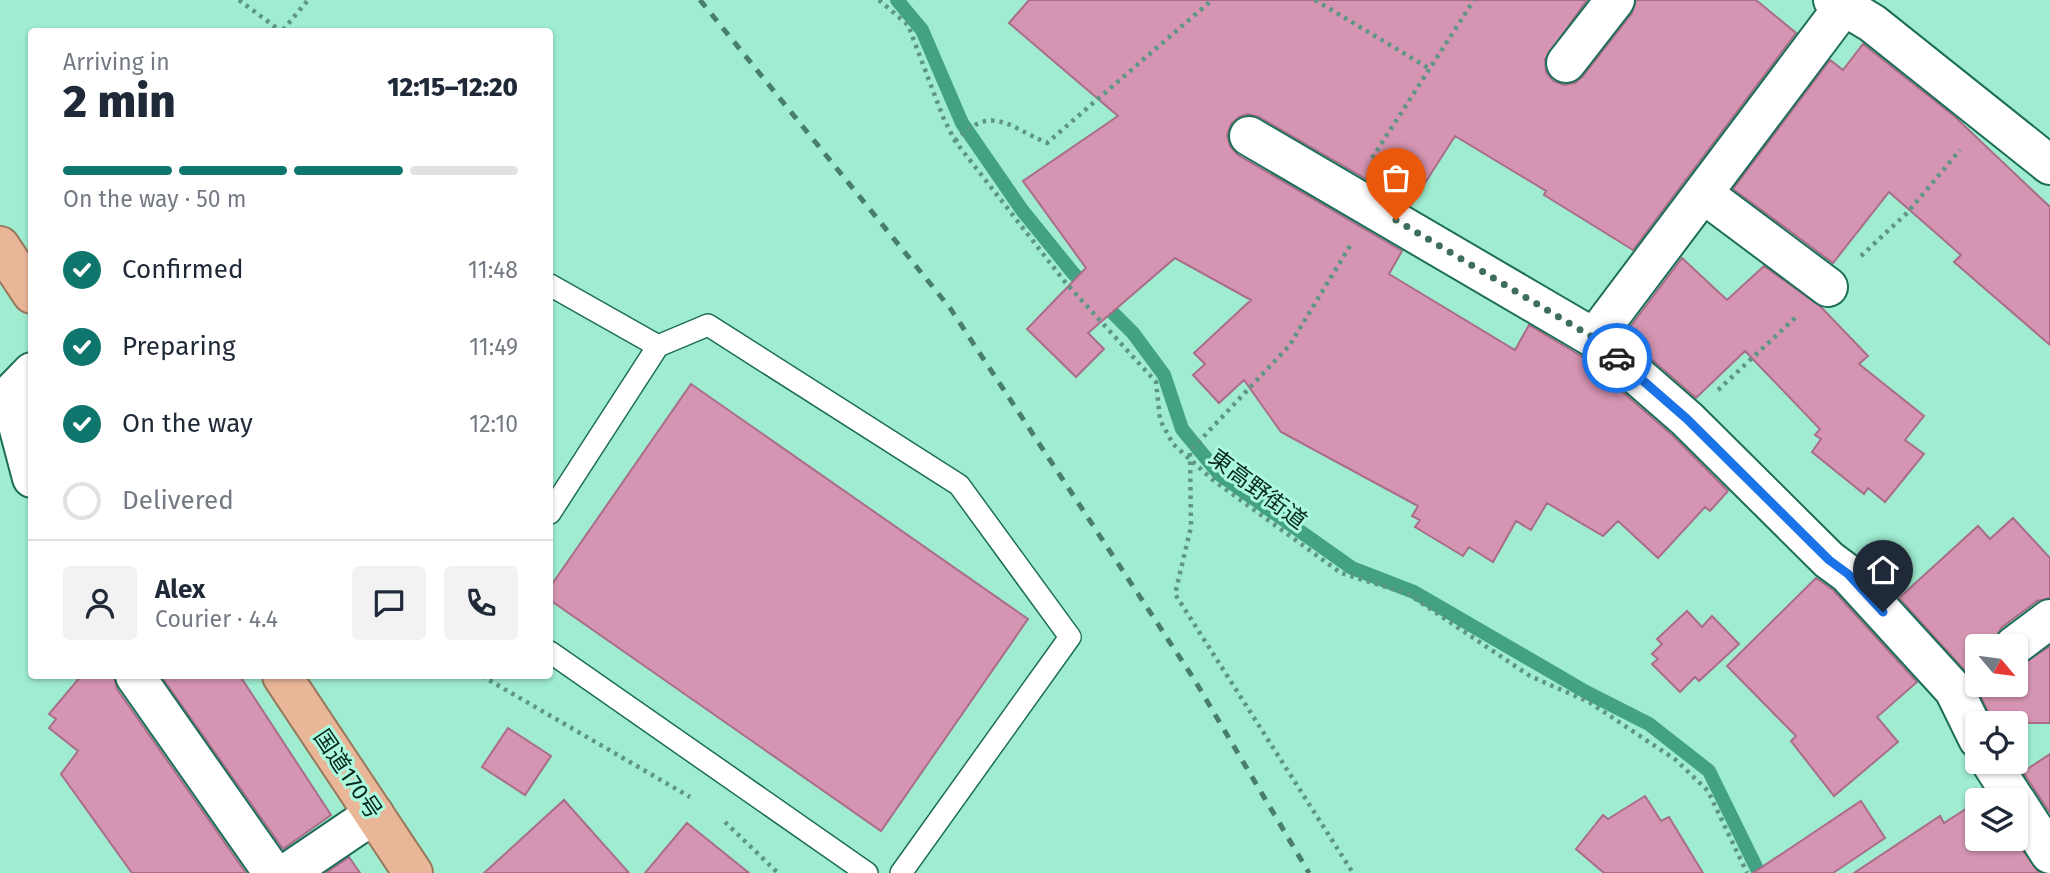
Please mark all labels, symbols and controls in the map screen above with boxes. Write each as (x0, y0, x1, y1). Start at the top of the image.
text: Arriving in (63, 48, 170, 76)
text: 12:15–12:20 (387, 72, 518, 103)
text: 2 min (63, 74, 176, 129)
pin (1366, 148, 1426, 220)
icon: bag (1377, 159, 1415, 197)
text: On the way · 50 m (63, 185, 246, 213)
icon: check (63, 251, 101, 289)
text: Confirmed (122, 254, 243, 285)
text: 11:48 (468, 256, 518, 284)
courier (1582, 323, 1652, 393)
icon: check (63, 328, 101, 366)
text: Preparing (122, 331, 235, 362)
text: 11:49 (469, 333, 518, 361)
icon: car (1598, 339, 1636, 377)
icon: check (63, 405, 101, 443)
text: On the way (122, 408, 253, 439)
text: 12:10 (469, 410, 518, 438)
street label: 東高野街道 (1204, 443, 1312, 535)
text: Delivered (122, 485, 234, 516)
pin (1853, 540, 1913, 612)
icon: home (1864, 551, 1902, 589)
button: person (63, 566, 137, 640)
button: chat (352, 566, 426, 640)
button: phone (444, 566, 518, 640)
text: Alex (155, 574, 205, 605)
text: Courier · 4.4 (155, 605, 278, 633)
north arrow (1965, 634, 2028, 696)
map controls (1965, 634, 2028, 851)
button: locate (1965, 711, 2028, 774)
street label: 国道170号 (308, 724, 388, 824)
button: layers (1965, 788, 2028, 851)

